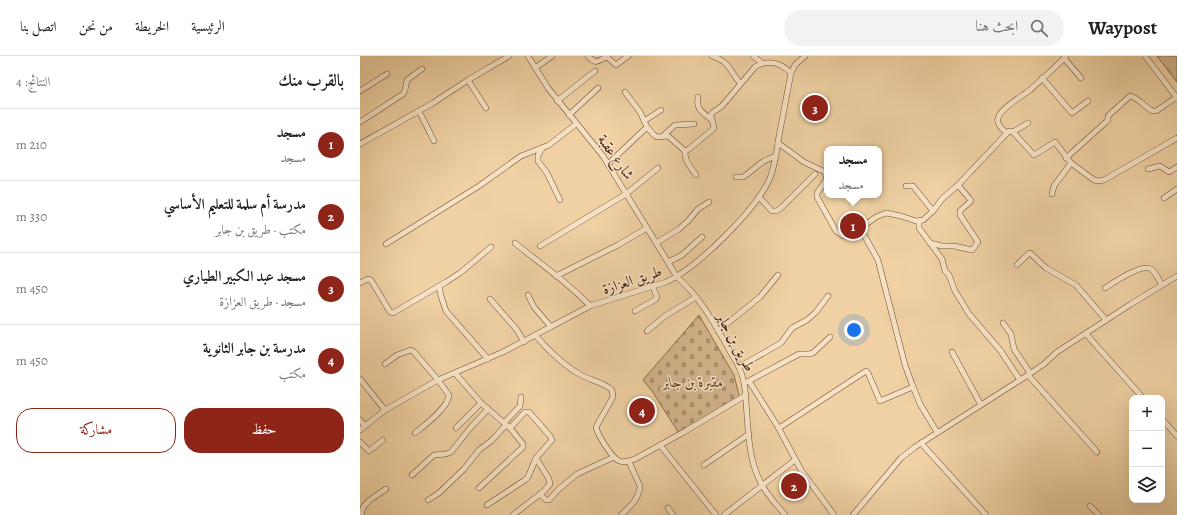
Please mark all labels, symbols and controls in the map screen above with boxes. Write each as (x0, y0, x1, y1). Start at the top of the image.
search box (784, 10, 1064, 46)
text: Waypost (1088, 15, 1157, 41)
text: ابحث هنا (975, 16, 1018, 36)
text: اتصل بنا (20, 17, 57, 36)
text: من نحن (79, 17, 113, 36)
text: الخريطة (135, 17, 169, 36)
text: الرئيسية (191, 17, 225, 36)
icon: search (1028, 17, 1050, 39)
text: بالقرب منك (278, 69, 344, 92)
text: النتائج: 4 (16, 73, 50, 90)
pin: 3 (802, 93, 828, 123)
text: مسجد (277, 122, 306, 142)
street label: شارع عقبة (591, 130, 639, 185)
text: 210 m (16, 136, 47, 153)
text: 1 (329, 136, 333, 153)
popup (824, 146, 882, 198)
text: مسجد (280, 149, 306, 166)
text: مسجد (838, 149, 868, 169)
text: مسجد (838, 176, 864, 193)
text: مدرسة أم سلمة للتعليم الأساسي (164, 194, 306, 214)
text: 330 m (16, 208, 47, 225)
text: 2 (328, 208, 334, 225)
pin: 1 (840, 211, 866, 241)
text: مكتب · طريق بن جابر (215, 221, 306, 238)
street label: طريق العزازة (600, 261, 664, 299)
text: مسجد عبد الكبير الطياري (183, 266, 306, 286)
text: 450 m (16, 280, 48, 297)
text: 3 (328, 280, 334, 297)
text: مسجد · طريق العزازة (219, 293, 306, 310)
street label: طريق بن جابر (711, 307, 760, 375)
your location (844, 320, 864, 340)
text: مدرسة بن جابر الثانوية (203, 338, 306, 358)
text: 450 m (16, 352, 48, 369)
text: 4 (328, 352, 334, 369)
text: مكتب (279, 365, 306, 382)
park label: مقبرة بن جابر (661, 372, 724, 392)
map controls (1129, 395, 1165, 503)
button: + (1129, 395, 1165, 431)
pin: 4 (629, 396, 655, 426)
button: مشاركة (16, 408, 176, 453)
button: حفظ (184, 408, 344, 453)
button: − (1129, 431, 1165, 467)
button: layers (1129, 467, 1165, 503)
pin: 2 (781, 471, 807, 501)

